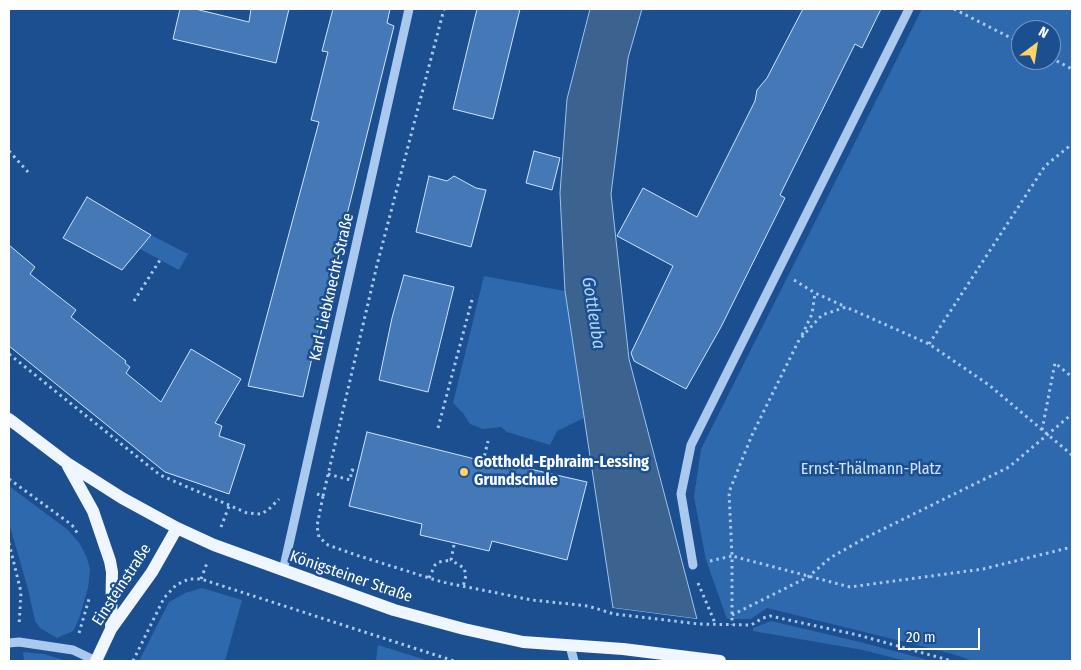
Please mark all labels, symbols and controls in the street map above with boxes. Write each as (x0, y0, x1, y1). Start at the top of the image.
north arrow (1011, 20, 1061, 70)
text: N (1035, 23, 1051, 42)
street label: Karl-Liebknecht-Straße (306, 211, 358, 363)
water label: Gottleuba (577, 275, 609, 351)
place label: Gotthold-Ephraim-Lessing Grundschule (474, 453, 649, 491)
park label: Ernst-Thälmann-Platz (801, 460, 941, 480)
marker: Gotthold-Ephraim-Lessing Grundschule (458, 466, 470, 478)
street label: Einsteinstraße (88, 541, 156, 629)
street label: Königsteiner Straße (287, 547, 415, 607)
scale bar (901, 618, 984, 650)
text: 20 m (906, 628, 936, 646)

